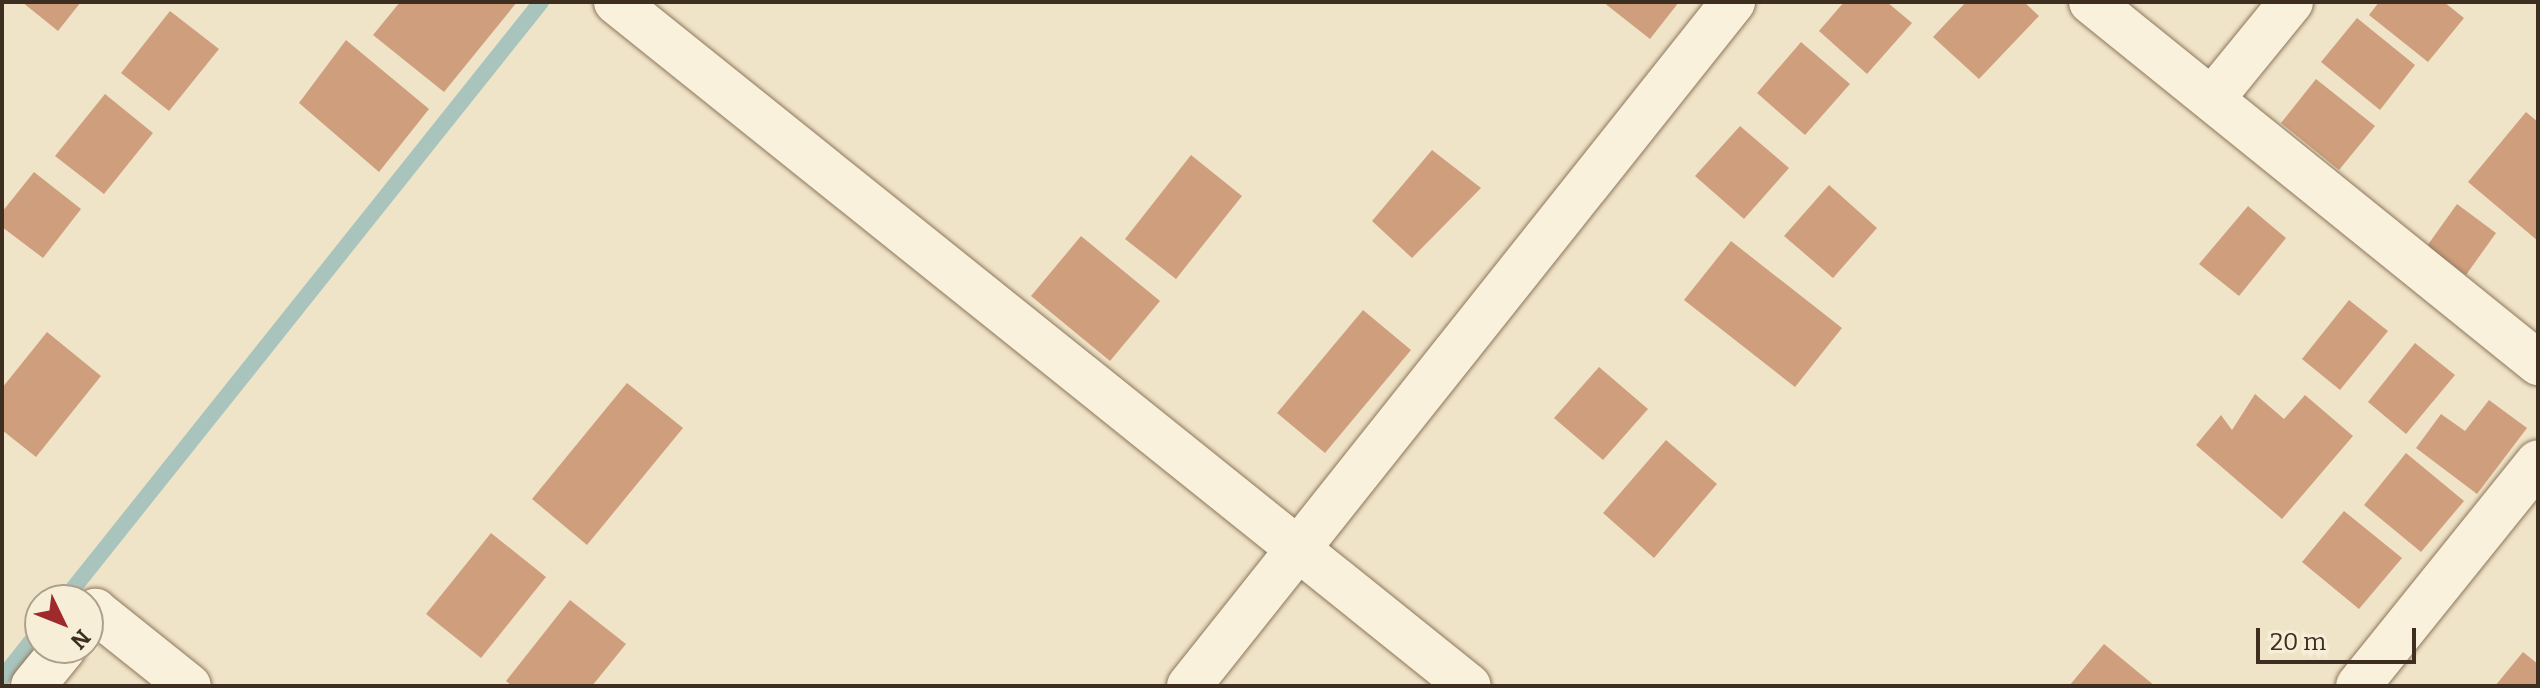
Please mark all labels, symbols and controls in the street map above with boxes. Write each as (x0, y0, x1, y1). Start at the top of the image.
north arrow (24, 584, 104, 664)
scale bar (2260, 612, 2420, 662)
text: N (65, 624, 96, 655)
text: 20 m (2270, 628, 2326, 656)

